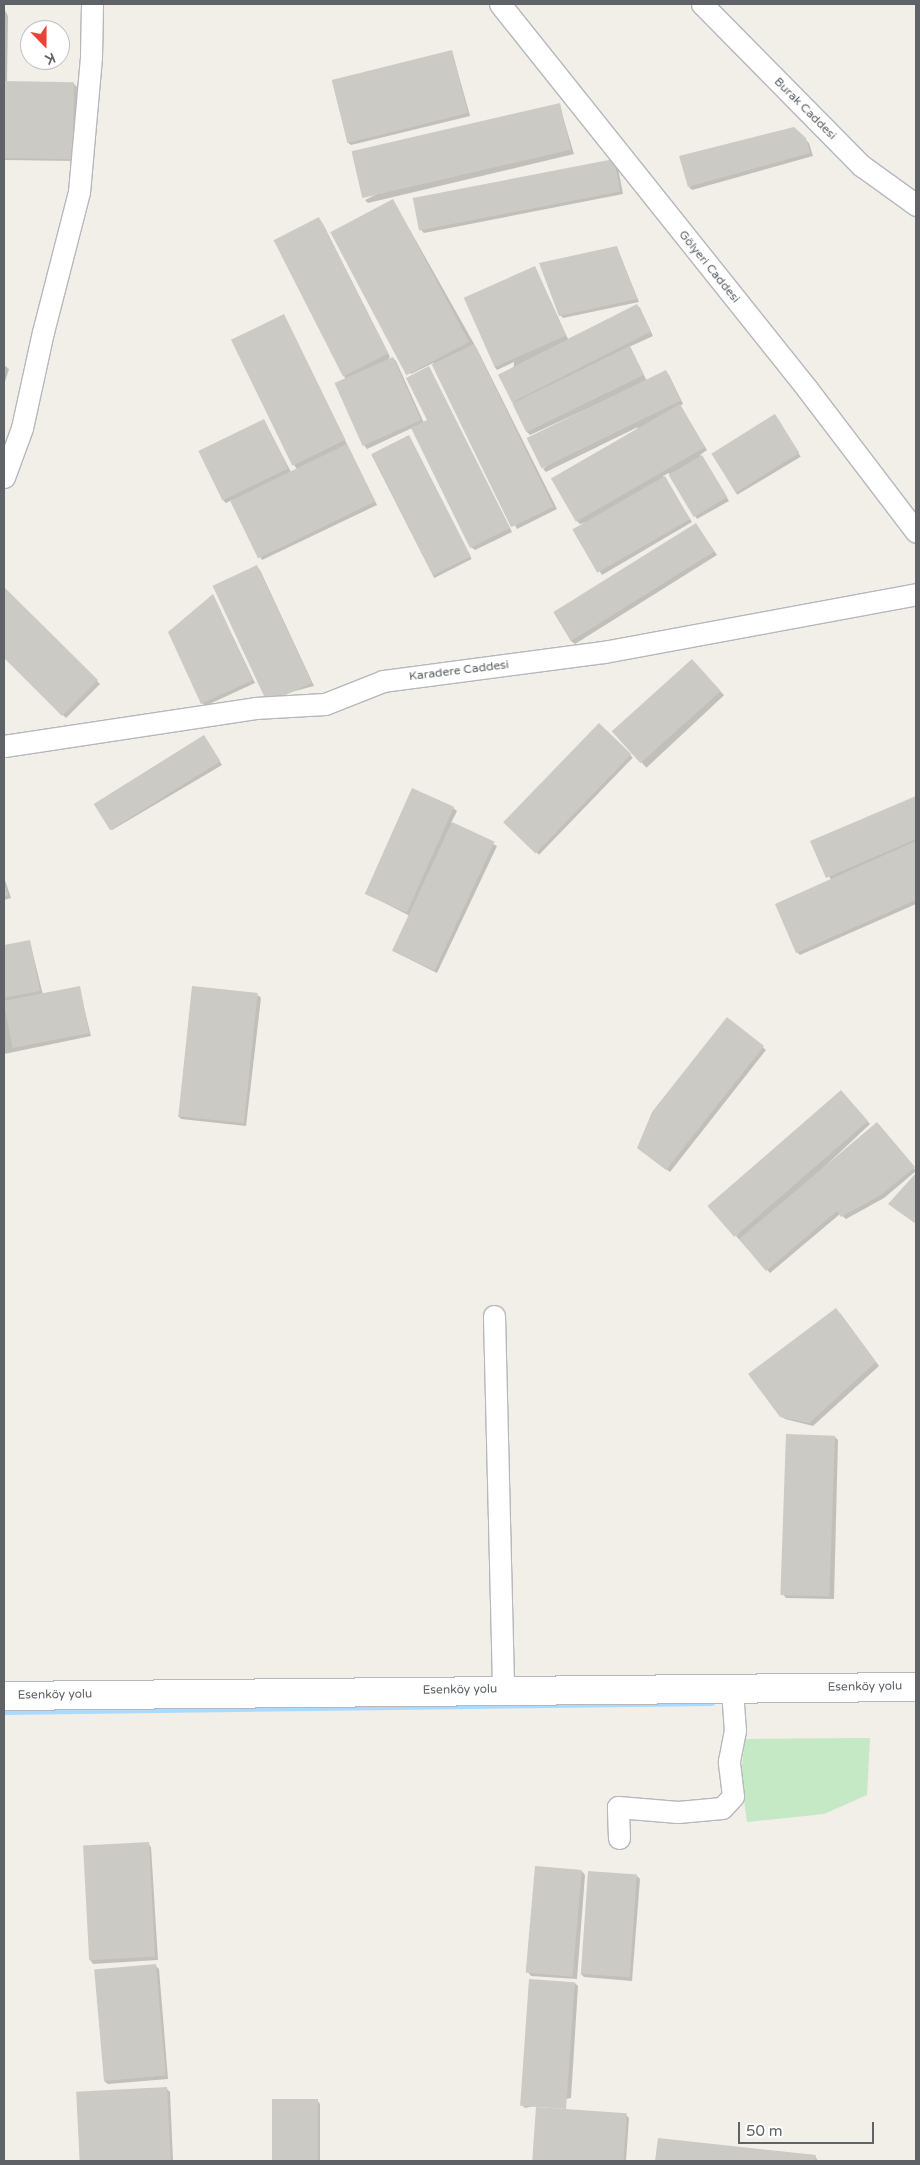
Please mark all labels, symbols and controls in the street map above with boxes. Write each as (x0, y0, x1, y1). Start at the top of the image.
north arrow (20, 20, 70, 70)
text: K (43, 49, 58, 68)
street label: Burak Caddesi (771, 75, 839, 143)
street label: Gölyeri Caddesi (675, 228, 743, 306)
street label: Karadere Caddesi (408, 658, 510, 684)
street label: Esenköy yolu (828, 1679, 902, 1695)
street label: Esenköy yolu (423, 1682, 497, 1698)
street label: Esenköy yolu (18, 1687, 92, 1703)
scale bar (740, 2112, 876, 2144)
text: 50 m (746, 2122, 783, 2140)

